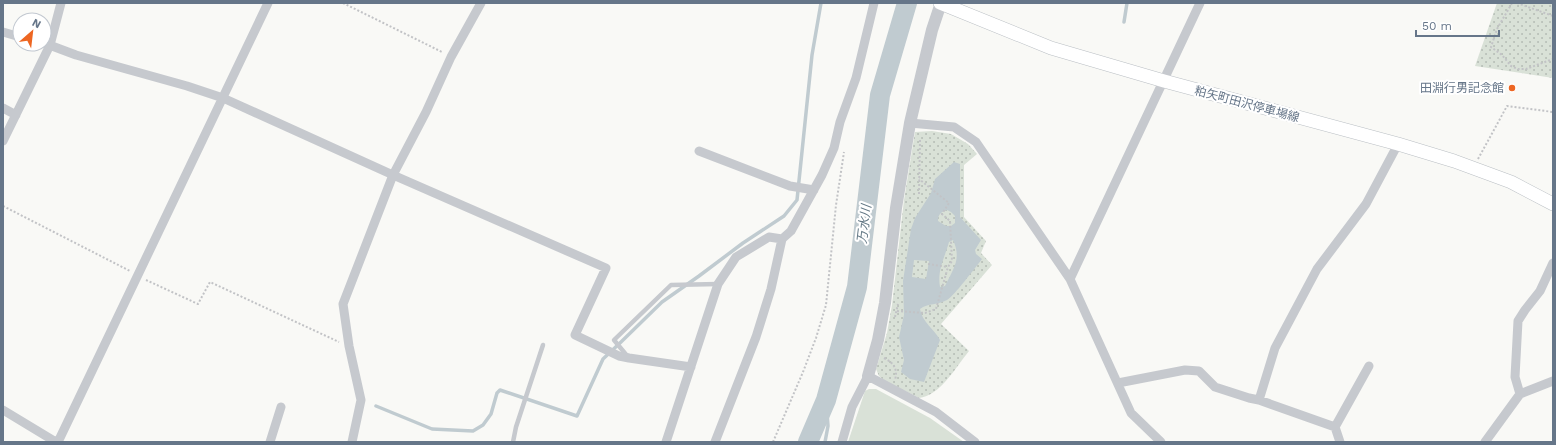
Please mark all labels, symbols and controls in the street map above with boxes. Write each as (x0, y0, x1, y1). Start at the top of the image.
north arrow (12, 12, 52, 52)
scale bar (1416, 12, 1499, 38)
text: N (30, 16, 43, 31)
text: 50 m (1422, 19, 1452, 33)
place label: 田淵行男記念館 (1420, 81, 1504, 95)
street label: 粕矢町田沢停車場線 (1193, 83, 1301, 125)
marker: 田淵行男記念館 (1507, 83, 1517, 93)
water label: 万水川 (854, 202, 874, 244)

